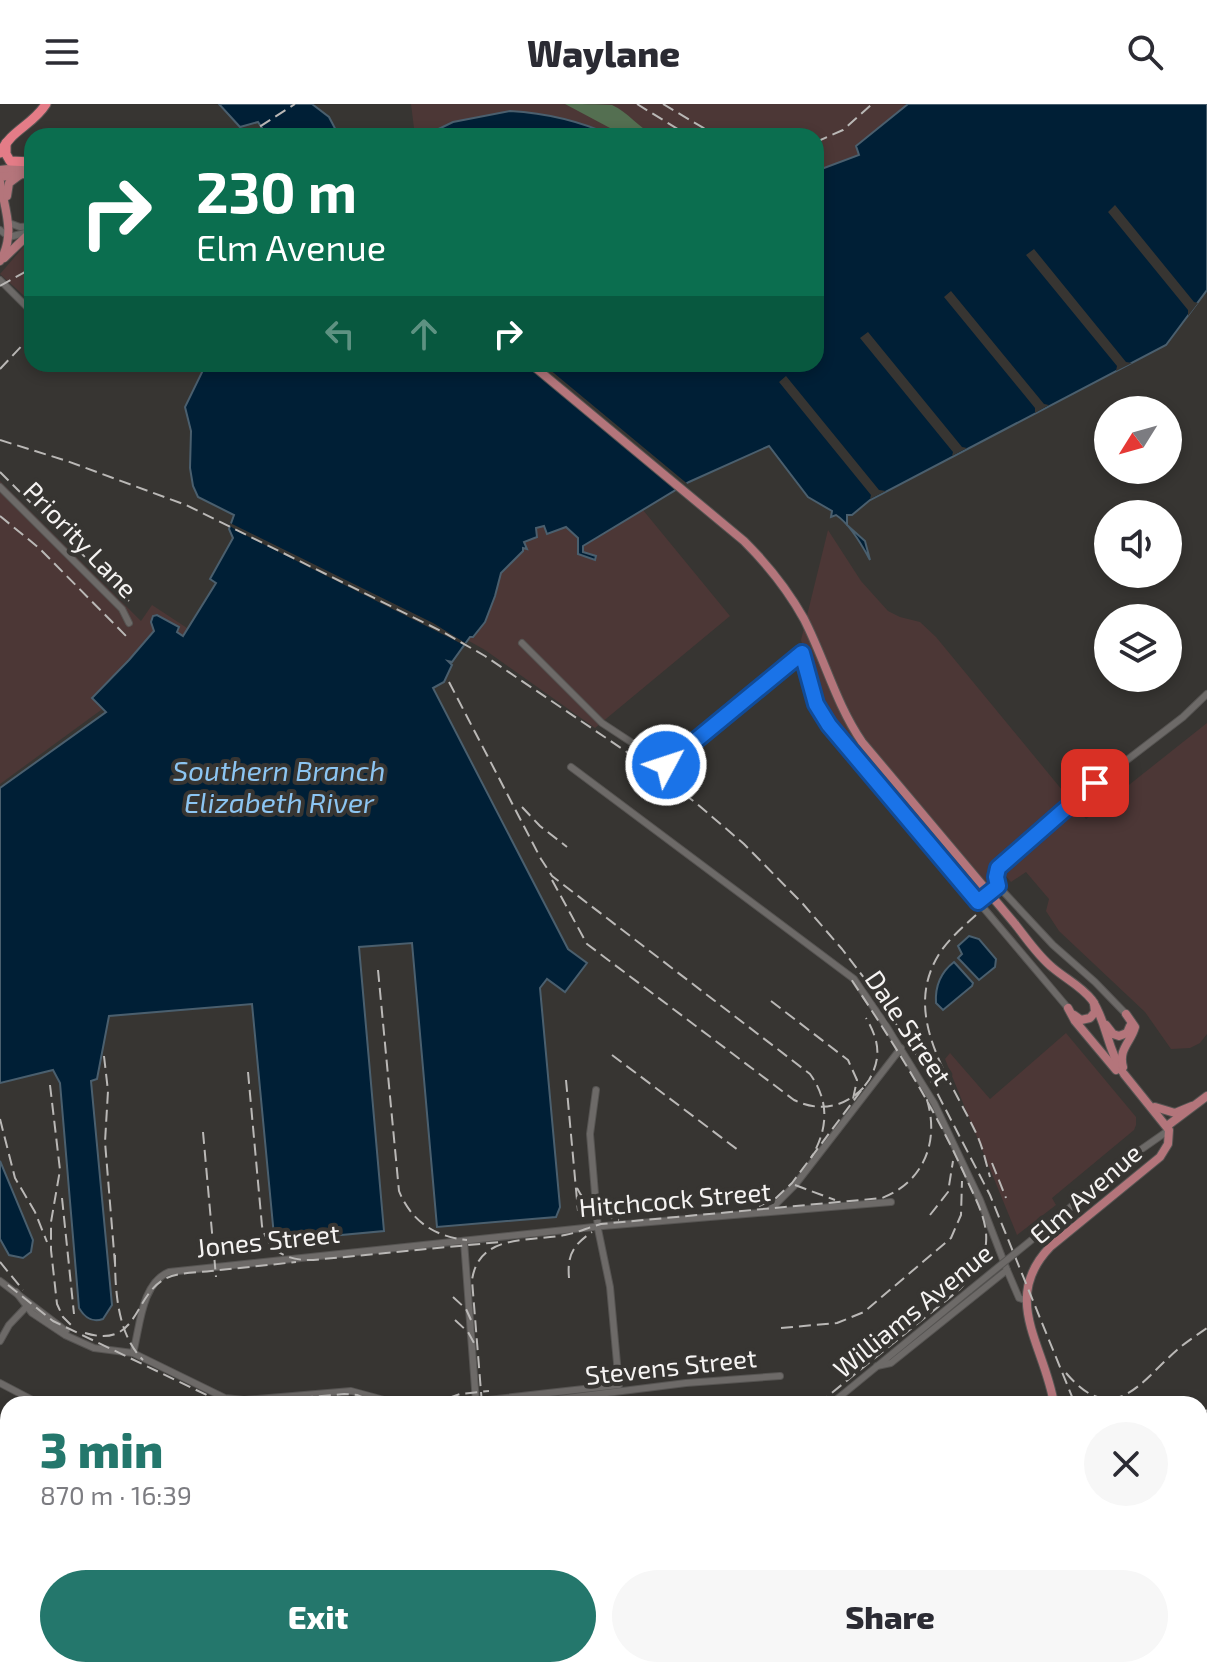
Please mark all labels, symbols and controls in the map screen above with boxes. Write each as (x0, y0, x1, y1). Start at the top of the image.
icon: menu (40, 30, 84, 74)
icon: search (1123, 30, 1167, 74)
text: Waylane (527, 31, 680, 74)
text: 230 m (196, 157, 357, 224)
icon: right (64, 160, 168, 264)
text: Elm Avenue (196, 225, 386, 268)
icon: left (318, 312, 362, 356)
icon: ahead (402, 312, 446, 356)
icon: right (486, 312, 530, 356)
north arrow (1094, 396, 1182, 484)
map controls (1094, 396, 1182, 692)
street label: Priority Lane (18, 474, 144, 603)
button: sound (1094, 500, 1182, 588)
button: layers (1094, 604, 1182, 692)
position arrow (624, 723, 708, 807)
pin (1061, 749, 1129, 817)
water label: Southern Branch Elizabeth River (173, 753, 385, 819)
icon: arrive (1073, 761, 1117, 805)
street label: Dale Street (860, 964, 959, 1090)
street label: Elm Avenue (1023, 1136, 1147, 1250)
street label: Hitchcock Street (578, 1175, 772, 1222)
street label: Jones Street (195, 1217, 341, 1262)
street label: Williams Avenue (826, 1236, 998, 1383)
street label: Stevens Street (584, 1341, 758, 1390)
text: 3 min (40, 1420, 163, 1478)
button: close (1084, 1422, 1168, 1506)
text: 870 m · 16:39 (40, 1479, 192, 1510)
button: Exit (40, 1570, 596, 1662)
button: Share (612, 1570, 1168, 1662)

